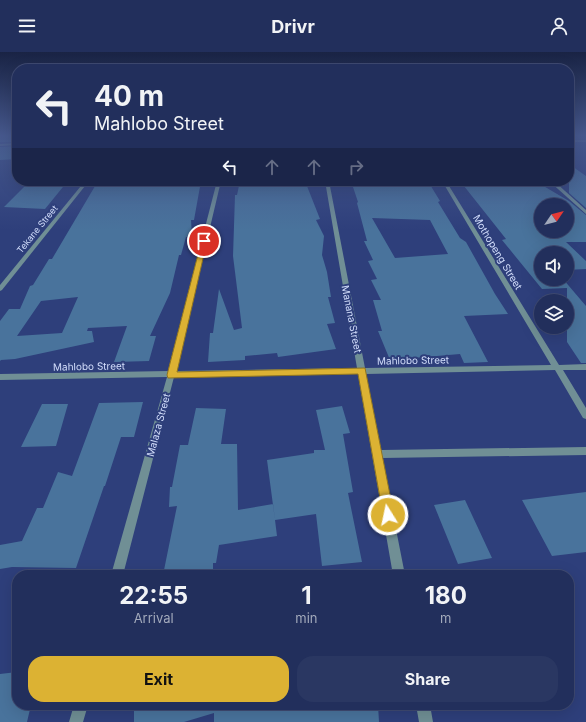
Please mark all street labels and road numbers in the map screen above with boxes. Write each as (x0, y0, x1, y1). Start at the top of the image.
street label: Tekane Street (14, 203, 60, 255)
street label: Mothopeng Street (471, 212, 525, 292)
street label: Manana Street (340, 284, 365, 355)
street label: Mahlobo Street (377, 353, 450, 367)
street label: Mahlobo Street (53, 359, 126, 373)
street label: Malaza Street (144, 391, 172, 458)

